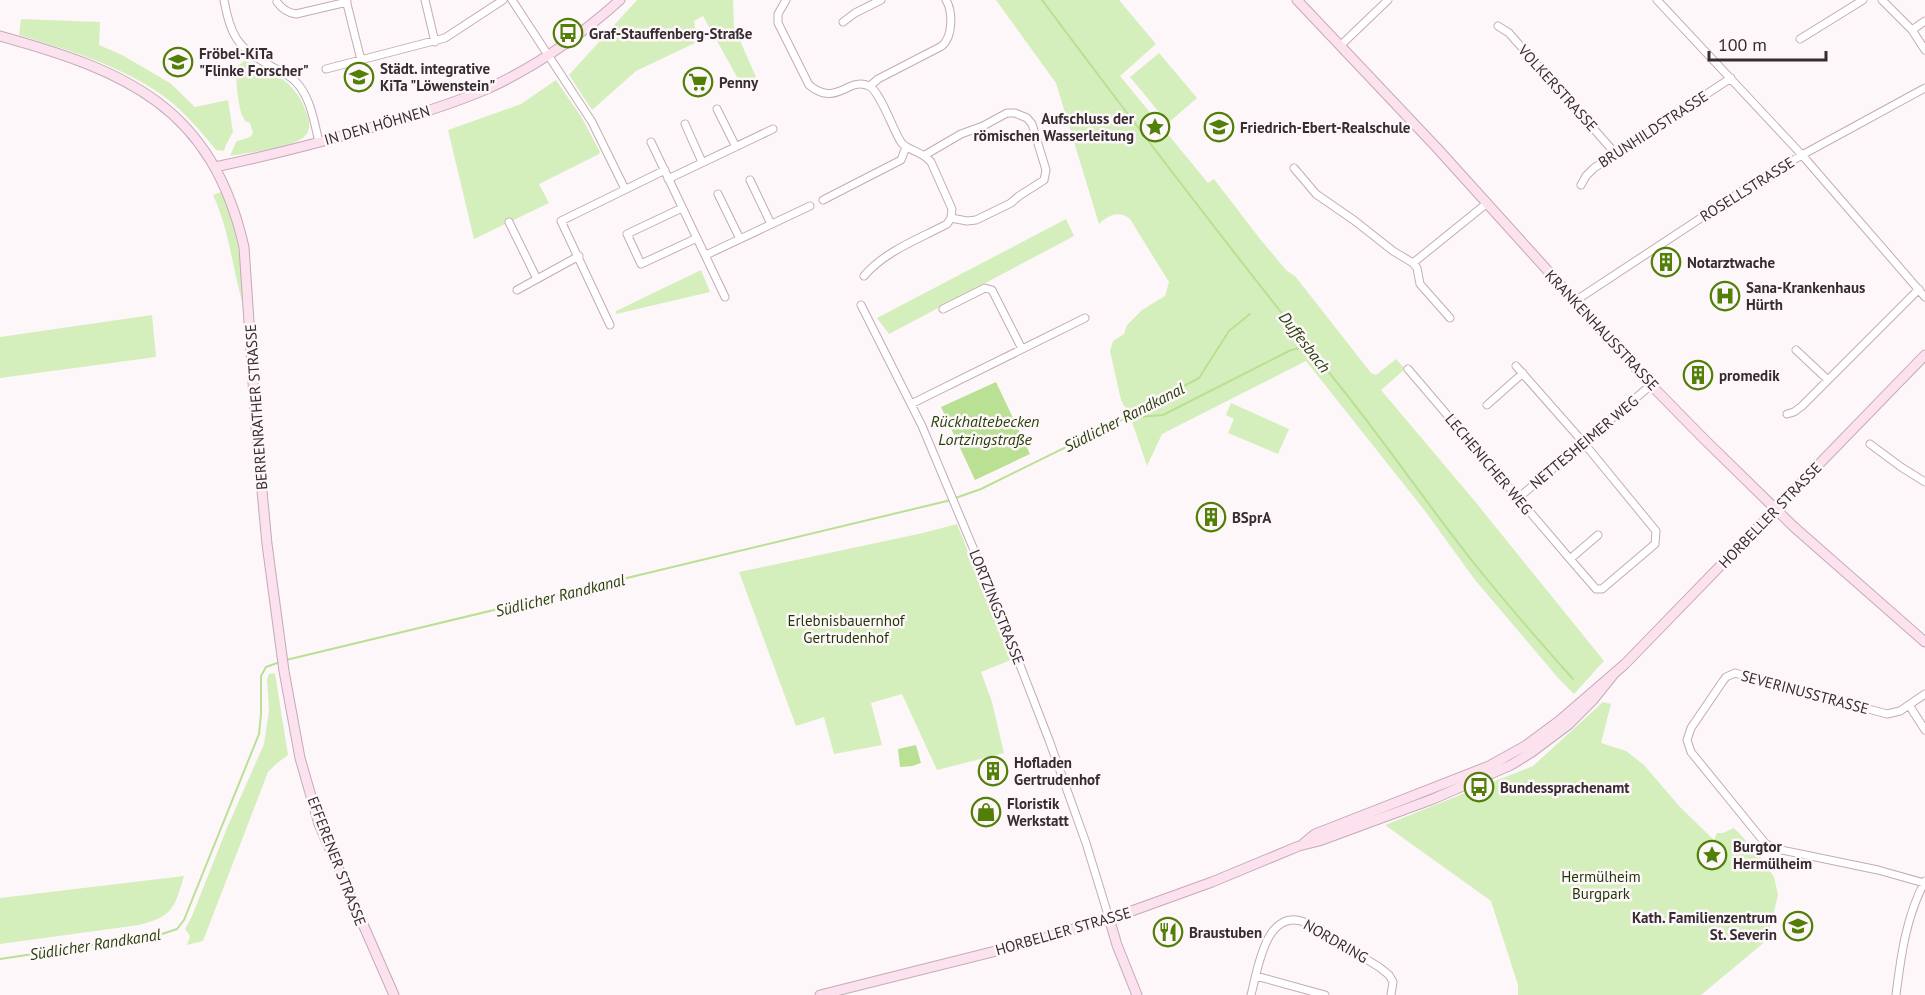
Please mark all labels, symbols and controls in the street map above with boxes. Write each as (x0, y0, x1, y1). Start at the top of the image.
bus stop icon: Graf-Stauffenberg-Straße (552, 17, 584, 49)
place label: Graf-Stauffenberg-Straße (589, 24, 753, 43)
scale bar (1709, 24, 1826, 62)
text: 100 m (1718, 33, 1767, 56)
street label: VOLKERSTRASSE (1514, 40, 1602, 135)
place label: Fröbel-KiTa "Flinke Forscher" (199, 44, 309, 80)
school or university icon: Fröbel-KiTa "Flinke Forscher" (162, 46, 194, 78)
place label: Städt. integrative KiTa "Löwenstein" (380, 59, 495, 95)
school or university icon: Städt. integrative KiTa "Löwenstein" (343, 61, 375, 93)
supermarket icon: Penny (682, 66, 714, 98)
place label: Penny (719, 73, 759, 92)
street label: BRUNHILDSTRASSE (1595, 86, 1711, 172)
street label: IN DEN HÖHNEN (322, 101, 432, 149)
place label: Aufschluss der römischen Wasserleitung (974, 109, 1135, 145)
place icon: Aufschluss der römischen Wasserleitung (1139, 111, 1171, 143)
school or university icon: Friedrich-Ebert-Realschule (1203, 111, 1235, 143)
place label: Friedrich-Ebert-Realschule (1240, 118, 1411, 137)
street label: ROSELLSTRASSE (1696, 152, 1798, 226)
building icon: Notarztwache (1650, 246, 1682, 278)
place label: Notarztwache (1687, 253, 1775, 272)
street label: KRANKENHAUSSTRASSE (1541, 266, 1663, 394)
place label: Sana-Krankenhaus Hürth (1746, 278, 1865, 314)
hospital icon: Sana-Krankenhaus Hürth (1709, 280, 1741, 312)
water label: Duffesbach (1275, 307, 1335, 377)
street label: BERRENRATHER STRASSE (241, 324, 271, 490)
building icon: promedik (1682, 359, 1714, 391)
place label: promedik (1719, 366, 1780, 385)
water label: Südlicher Randkanal (1060, 378, 1188, 456)
street label: NETTESHEIMER WEG (1526, 391, 1642, 493)
street label: LECHENICHER WEG (1441, 410, 1537, 518)
water label: Rückhaltebecken Lortzingstraße (931, 411, 1039, 449)
street label: HORBELLER STRASSE (1714, 458, 1826, 572)
building icon: BSprA (1195, 501, 1227, 533)
place label: BSprA (1232, 508, 1272, 527)
street label: LORTZINGSTRASSE (965, 547, 1029, 667)
water label: Südlicher Randkanal (493, 569, 627, 621)
park label: Erlebnisbauernhof Gertrudenhof (787, 611, 906, 647)
street label: SEVERINUSSTRASSE (1739, 666, 1871, 718)
place label: Hofladen Gertrudenhof (1014, 753, 1101, 789)
building icon: Hofladen Gertrudenhof (977, 755, 1009, 787)
bus stop icon: Bundessprachenamt (1463, 771, 1495, 803)
place label: Bundessprachenamt (1500, 778, 1630, 797)
street label: EFFERENER STRASSE (304, 794, 370, 928)
place label: Floristik Werkstatt (1007, 794, 1070, 830)
shop icon: Floristik Werkstatt (970, 796, 1002, 828)
place label: Burgtor Hermülheim (1733, 837, 1812, 873)
place icon: Burgtor Hermülheim (1696, 839, 1728, 871)
park label: Hermülheim Burgpark (1561, 867, 1641, 903)
street label: HORBELLER STRASSE (993, 903, 1133, 959)
place label: Kath. Familienzentrum St. Severin (1632, 908, 1777, 944)
school or university icon: Kath. Familienzentrum St. Severin (1782, 910, 1814, 942)
street label: NORDRING (1300, 915, 1372, 967)
restaurant icon: Braustuben (1152, 916, 1184, 948)
place label: Braustuben (1189, 923, 1262, 942)
water label: Südlicher Randkanal (28, 924, 163, 964)

